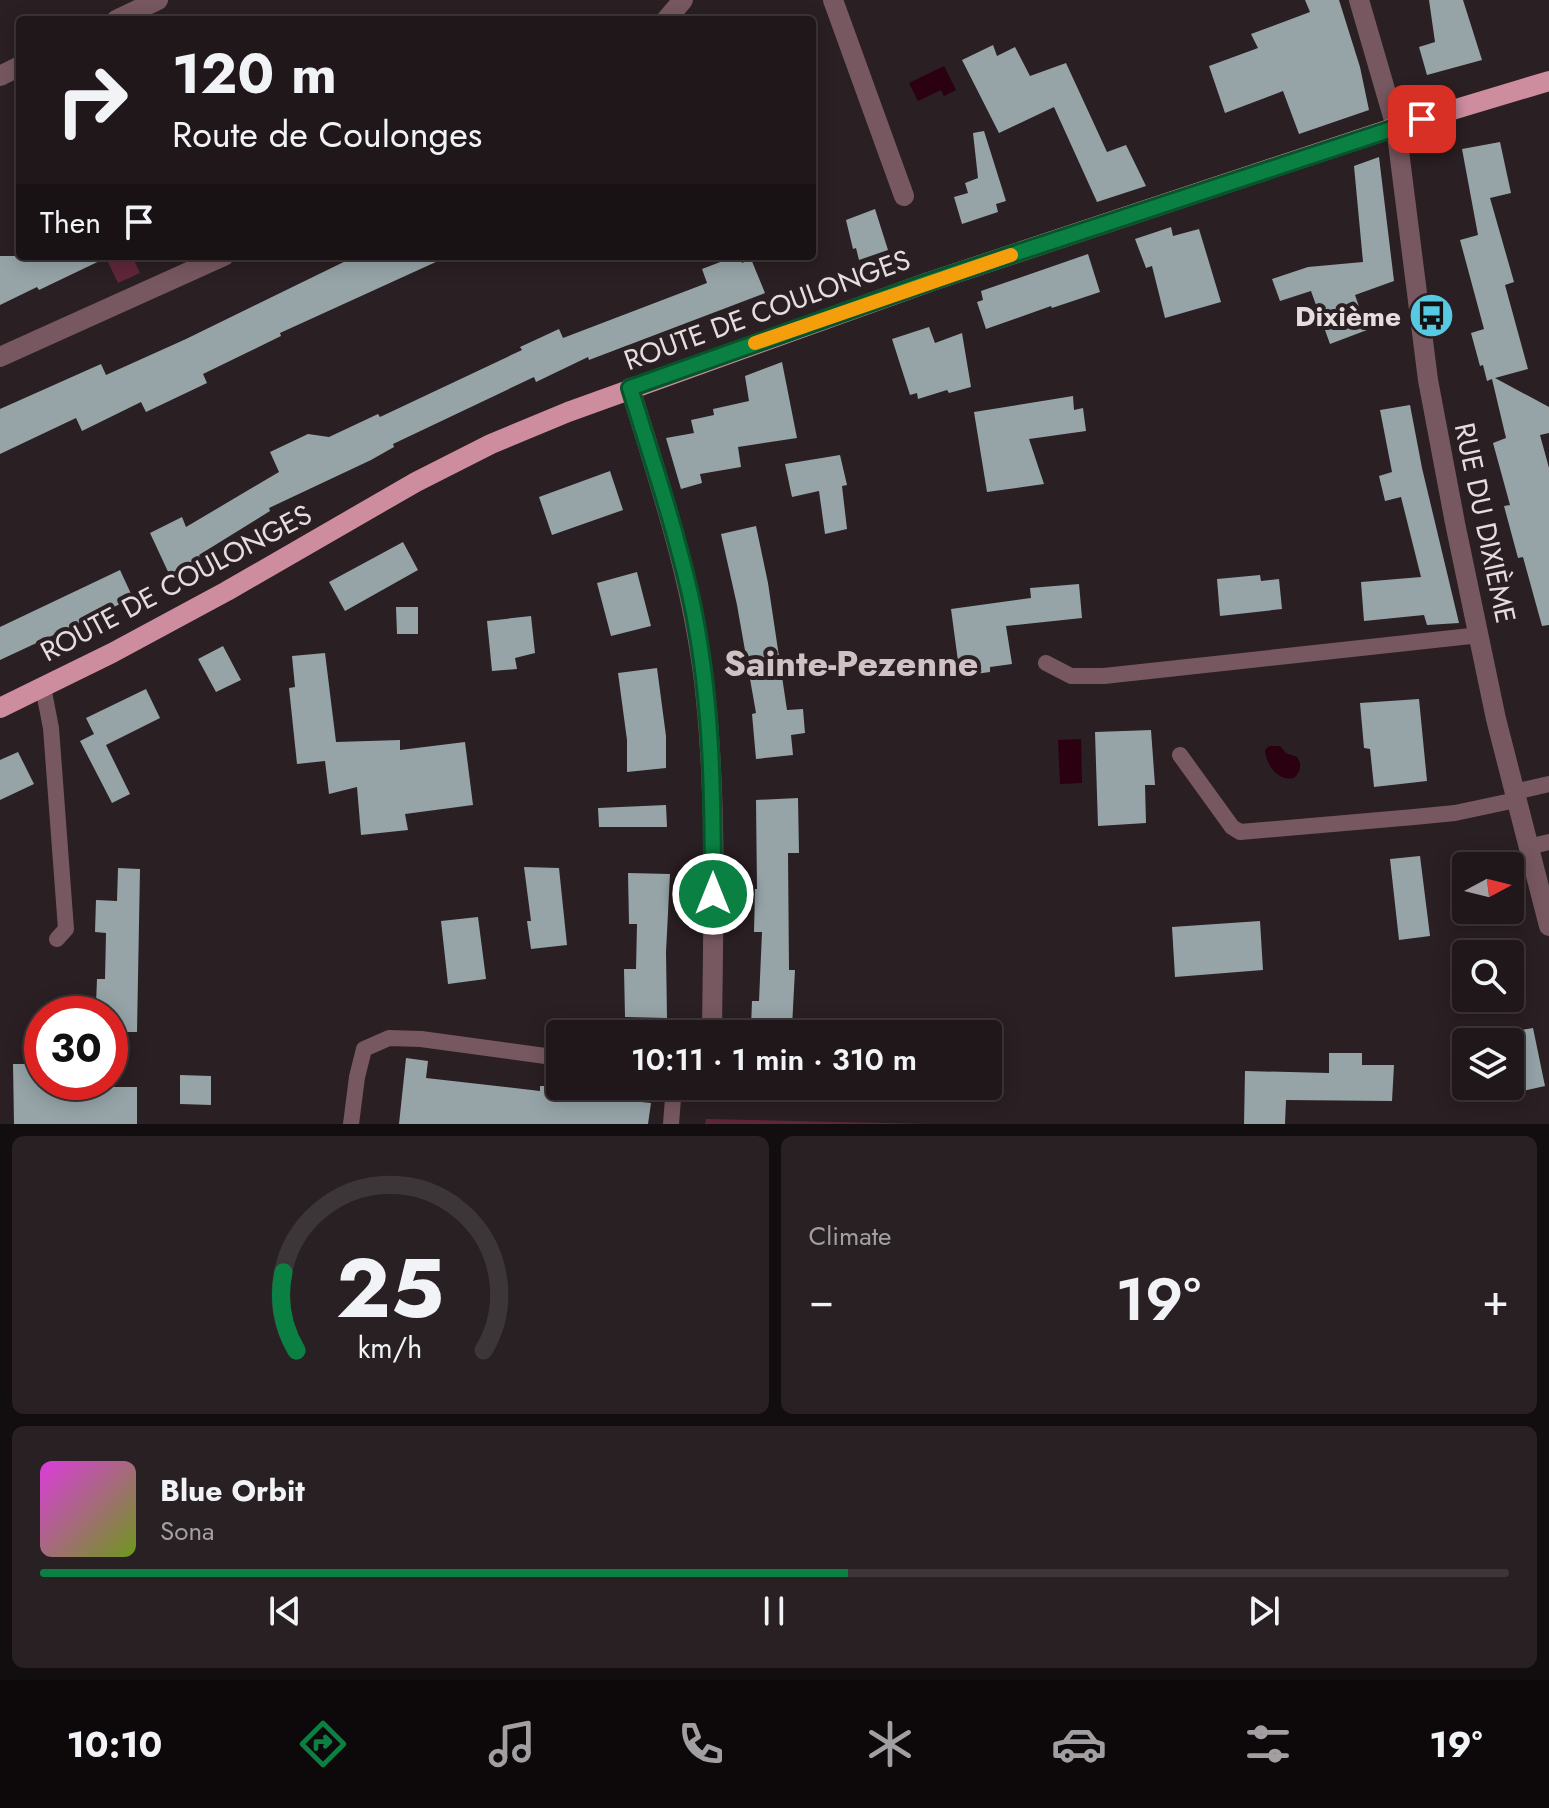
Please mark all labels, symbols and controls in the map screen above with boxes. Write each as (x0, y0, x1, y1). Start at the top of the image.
text: 120 m (172, 33, 337, 114)
icon: right (40, 48, 144, 152)
pin (1388, 85, 1456, 153)
icon: arrive (1400, 97, 1444, 141)
text: Route de Coulonges (172, 108, 482, 160)
icon: arrive (117, 200, 161, 244)
text: Then (40, 201, 101, 244)
street label: ROUTE DE COULONGES (618, 239, 916, 381)
bus stop icon: Dixième (1408, 292, 1456, 340)
place label: Dixième (1295, 296, 1401, 337)
street label: RUE DU DIXIÈME (1444, 419, 1526, 627)
street label: ROUTE DE COULONGES (33, 494, 319, 672)
district label: Sainte-Pezenne (724, 637, 978, 689)
position arrow (671, 852, 755, 936)
north arrow (1452, 852, 1524, 924)
map controls (1452, 852, 1524, 1100)
button: search (1452, 940, 1524, 1012)
speed limit sign: 30 (24, 996, 128, 1100)
button: layers (1452, 1028, 1524, 1100)
text: 10:11 · 1 min · 310 m (631, 1038, 917, 1081)
text: Climate (809, 1217, 891, 1255)
text: 25 (336, 1228, 444, 1348)
text: 19° (1116, 1256, 1201, 1343)
text: − (809, 1268, 834, 1332)
text: + (1482, 1268, 1509, 1332)
text: km/h (358, 1327, 423, 1369)
text: Blue Orbit (160, 1469, 305, 1512)
text: Sona (160, 1512, 215, 1550)
icon: previous (263, 1589, 307, 1633)
icon: pause (752, 1589, 796, 1633)
icon: next (1242, 1589, 1286, 1633)
icon: directions (295, 1716, 351, 1772)
icon: music (484, 1716, 540, 1772)
icon: phone (673, 1716, 729, 1772)
icon: climate (862, 1716, 918, 1772)
icon: car (1051, 1716, 1107, 1772)
icon: filters (1240, 1716, 1296, 1772)
text: 10:10 (66, 1718, 162, 1770)
text: 19° (1429, 1718, 1482, 1770)

